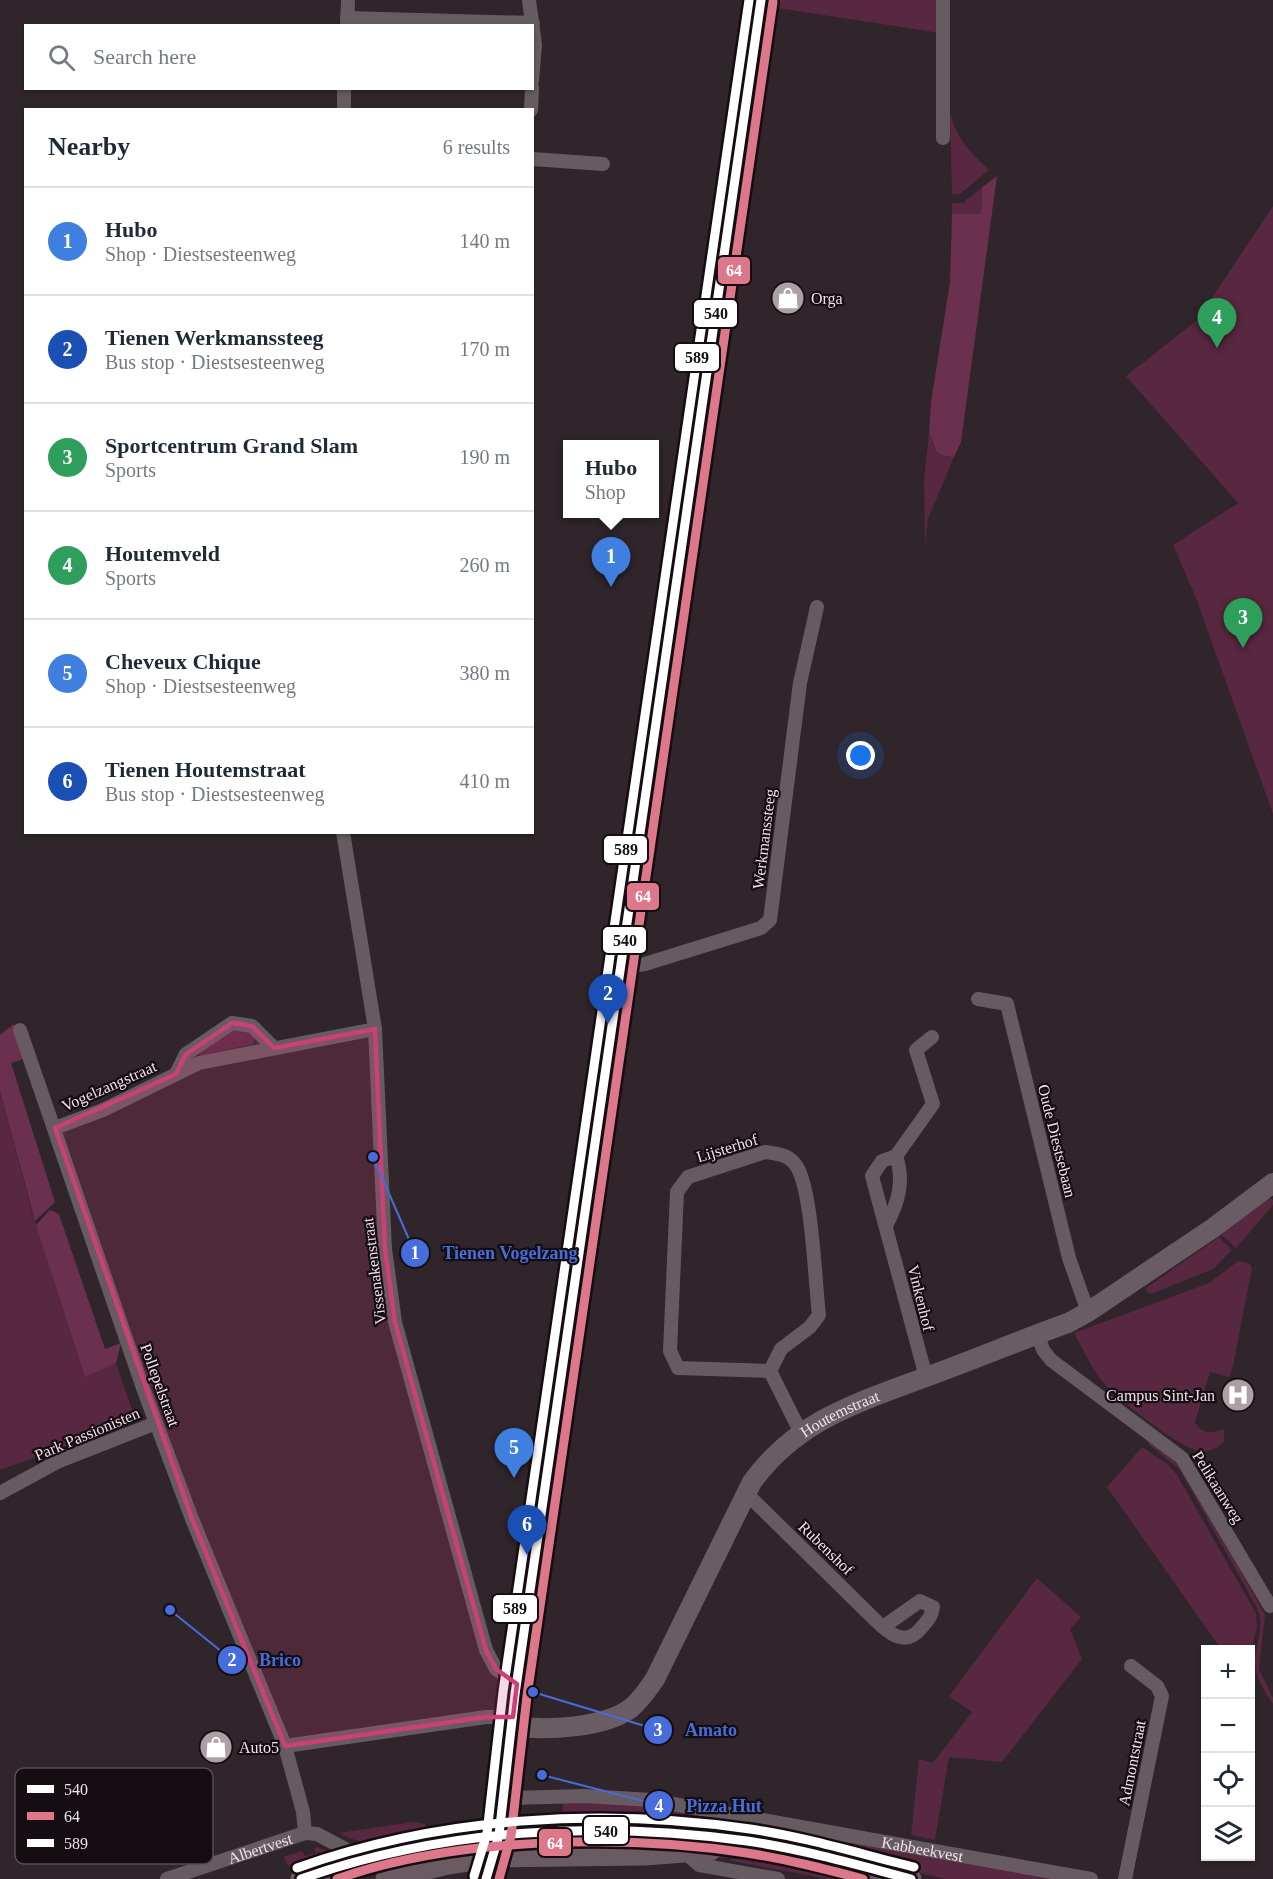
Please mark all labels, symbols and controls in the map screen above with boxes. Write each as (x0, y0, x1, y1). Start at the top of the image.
search box (24, 24, 534, 90)
icon: search (45, 41, 78, 74)
text: Search here (93, 44, 196, 69)
text: Nearby (48, 132, 130, 161)
text: 6 results (443, 136, 510, 158)
text: Hubo (105, 217, 158, 242)
text: 1 (63, 230, 73, 252)
text: 140 m (459, 230, 510, 252)
text: Shop · Diestsesteenweg (105, 243, 296, 265)
line badge: 64 (717, 256, 751, 285)
text: 64 (726, 262, 742, 279)
shop icon: Orga (770, 280, 806, 316)
place label: Orga (811, 290, 843, 308)
pin: 4 (1198, 298, 1236, 348)
line badge: 540 (693, 299, 738, 328)
text: 540 (704, 305, 728, 322)
text: Tienen Werkmanssteeg (105, 325, 324, 350)
text: 2 (63, 338, 73, 360)
text: 170 m (459, 338, 510, 360)
line badge: 589 (674, 343, 720, 372)
text: 589 (685, 349, 709, 366)
text: Bus stop · Diestsesteenweg (105, 351, 324, 373)
text: Sportcentrum Grand Slam (105, 433, 358, 458)
popup (563, 440, 659, 518)
text: 3 (63, 446, 73, 468)
text: 190 m (459, 446, 510, 468)
text: Hubo (585, 455, 637, 480)
text: Sports (105, 459, 156, 481)
text: Shop (585, 481, 626, 503)
pin: 1 (592, 538, 630, 587)
text: Houtemveld (105, 541, 220, 566)
text: 4 (63, 554, 73, 576)
text: 260 m (459, 554, 510, 576)
text: Sports (105, 567, 156, 589)
pin: 3 (1224, 598, 1262, 648)
text: Cheveux Chique (105, 649, 261, 674)
text: 5 (63, 662, 73, 684)
text: 380 m (459, 662, 510, 684)
text: Shop · Diestsesteenweg (105, 675, 296, 697)
your location (846, 741, 875, 770)
text: Tienen Houtemstraat (105, 757, 306, 782)
text: 6 (63, 770, 73, 792)
text: 410 m (459, 770, 510, 792)
text: Bus stop · Diestsesteenweg (105, 783, 324, 805)
street label: Werkmanssteeg (749, 788, 780, 890)
line badge: 589 (603, 835, 648, 864)
text: 589 (614, 841, 638, 858)
line badge: 64 (626, 882, 660, 911)
text: 64 (635, 888, 651, 905)
line badge: 540 (602, 926, 647, 954)
text: 540 (613, 932, 637, 949)
pin: 2 (588, 974, 628, 1024)
street label: Vogelzangstraat (59, 1057, 160, 1115)
street label: Oude Diestsebaan (1035, 1083, 1079, 1199)
street label: Lijsterhof (694, 1130, 761, 1166)
street label: Vissenakenstraat (359, 1216, 389, 1325)
callout: Tienen Vogelzang (400, 1235, 590, 1271)
text: 1 (411, 1243, 420, 1263)
text: Tienen Vogelzang (442, 1243, 578, 1263)
street label: Vinkenhof (905, 1263, 938, 1333)
street label: Pollepelstraat (136, 1341, 183, 1430)
hospital icon: Campus Sint-Jan (1220, 1377, 1256, 1413)
street label: Houtemstraat (797, 1387, 882, 1440)
place label: Campus Sint-Jan (1106, 1387, 1215, 1405)
street label: Park Passionisten (32, 1404, 142, 1464)
pin: 5 (494, 1428, 534, 1478)
street label: Pelikaanweg (1188, 1448, 1247, 1527)
pin: 6 (508, 1506, 546, 1555)
street label: Rubenshof (795, 1518, 857, 1579)
line badge: 589 (492, 1594, 538, 1623)
text: 589 (503, 1600, 527, 1617)
callout: Brico (217, 1642, 313, 1678)
map controls (1201, 1645, 1255, 1861)
button: + (1201, 1645, 1255, 1699)
text: 2 (228, 1650, 237, 1670)
text: Brico (259, 1650, 301, 1670)
button: − (1201, 1699, 1255, 1753)
callout: Amato (643, 1712, 749, 1748)
street label: Admontstraat (1115, 1718, 1149, 1807)
text: 3 (654, 1720, 663, 1740)
text: Amato (685, 1720, 737, 1740)
shop icon: Auto5 (198, 1729, 234, 1765)
place label: Auto5 (239, 1739, 279, 1756)
button: locate (1201, 1753, 1255, 1807)
legend (15, 1768, 213, 1864)
text: 540 (64, 1781, 88, 1798)
callout: Pizza Hut (644, 1787, 773, 1823)
text: 4 (655, 1796, 664, 1816)
text: Pizza Hut (686, 1796, 762, 1816)
button: layers (1201, 1807, 1255, 1861)
text: 64 (64, 1808, 80, 1825)
line badge: 540 (583, 1816, 629, 1845)
text: 540 (594, 1823, 618, 1840)
line badge: 64 (538, 1828, 572, 1857)
street label: Albertvest (226, 1829, 295, 1867)
street label: Kabbeekvest (880, 1833, 965, 1865)
text: 589 (64, 1835, 88, 1852)
text: 64 (547, 1835, 563, 1852)

